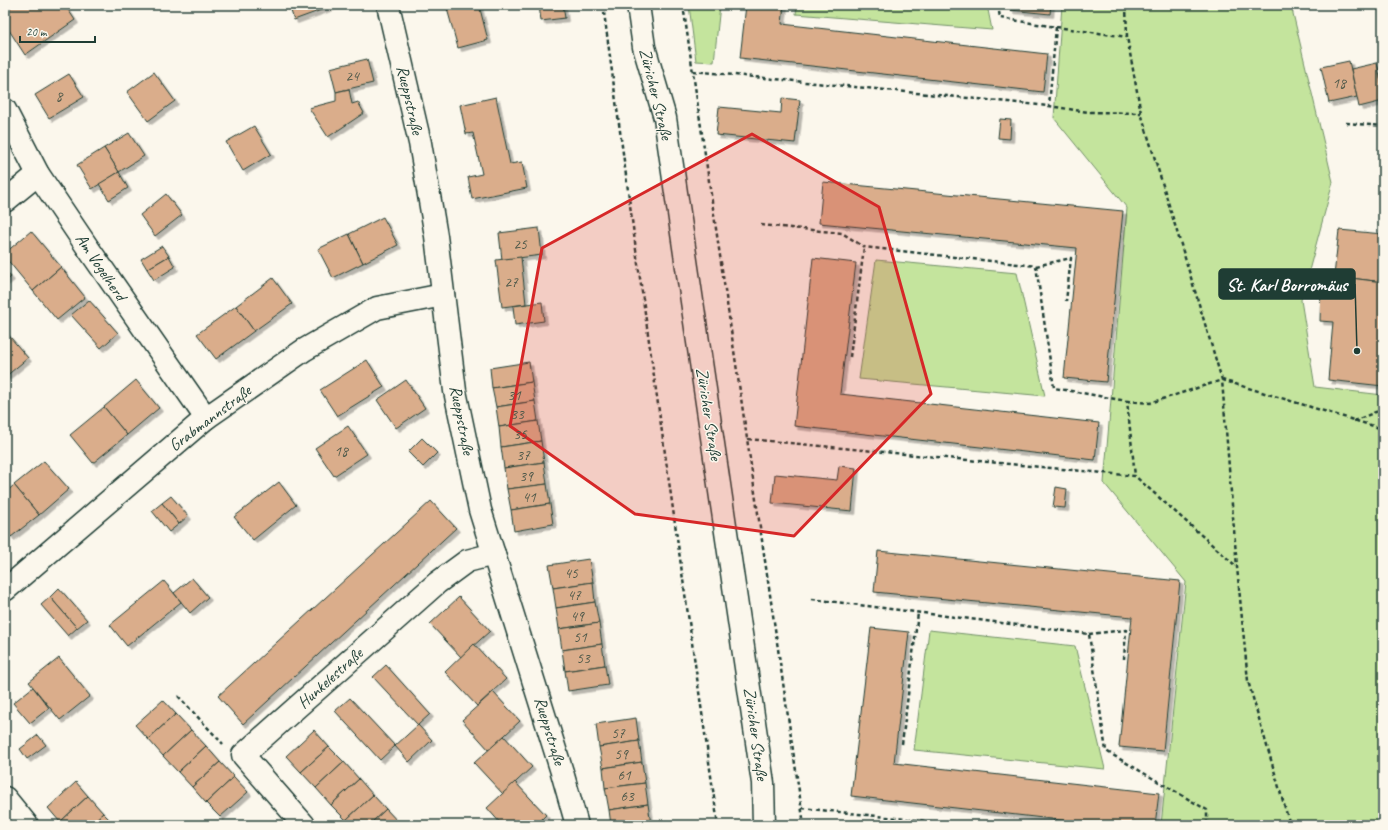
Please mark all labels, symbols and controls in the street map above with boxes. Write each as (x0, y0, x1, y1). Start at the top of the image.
scale bar (20, 18, 95, 44)
text: 20 m (26, 24, 48, 40)
street label: Züricher Straße (635, 46, 678, 143)
street label: Rueppstraße (392, 63, 428, 138)
house number: 24 (345, 67, 360, 86)
house number: 18 (1332, 74, 1347, 93)
house number: 8 (56, 87, 64, 106)
street label: Am Vogelherd (71, 229, 132, 307)
house number: 25 (513, 235, 528, 254)
callout: St. Karl Borromäus (1219, 269, 1355, 299)
house number: 27 (504, 273, 519, 292)
text: St. Karl Borromäus (1227, 274, 1349, 296)
street label: Züricher Straße (691, 366, 727, 463)
street label: Grabmannstraße (165, 379, 256, 456)
street label: Rueppstraße (445, 384, 479, 458)
house number: 31 (507, 386, 522, 405)
house number: 33 (510, 405, 525, 424)
house number: 35 (513, 425, 528, 444)
house number: 18 (334, 442, 349, 461)
house number: 37 (516, 446, 531, 465)
house number: 39 (519, 467, 534, 486)
house number: 41 (522, 488, 537, 507)
house number: 45 (564, 564, 579, 583)
house number: 47 (567, 586, 582, 605)
house number: 49 (570, 607, 585, 626)
house number: 51 (573, 628, 588, 647)
street label: Hunkelestraße (293, 642, 368, 713)
house number: 53 (576, 649, 591, 668)
street label: Züricher Straße (739, 686, 773, 783)
street label: Rueppstraße (530, 694, 571, 769)
house number: 57 (611, 724, 626, 743)
house number: 59 (614, 745, 629, 764)
house number: 61 (617, 766, 632, 785)
house number: 63 (620, 787, 635, 806)

